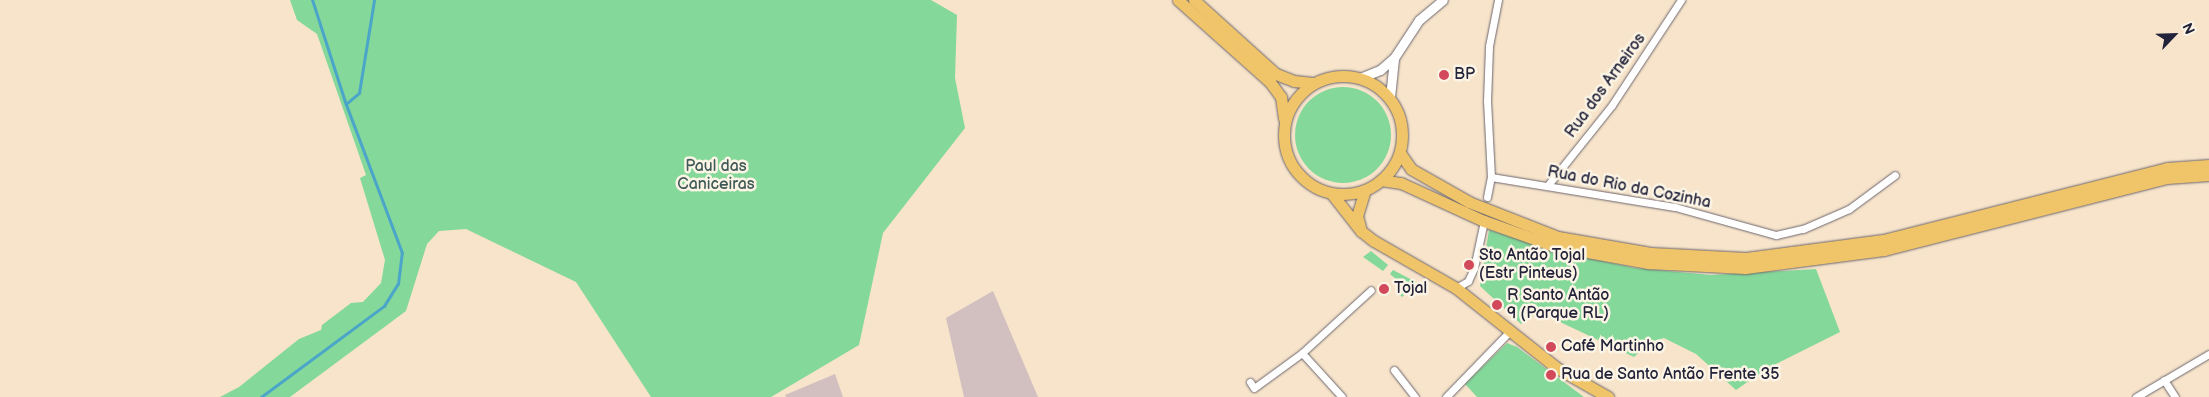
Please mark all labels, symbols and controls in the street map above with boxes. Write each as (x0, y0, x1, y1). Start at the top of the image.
north arrow (2149, 10, 2199, 60)
text: N (2178, 20, 2198, 37)
street label: Rua dos Arneiros (1562, 30, 1650, 142)
place label: BP (1454, 65, 1475, 85)
marker: BP (1438, 69, 1450, 81)
park label: Paul das Caniceiras (677, 157, 755, 195)
street label: Rua do Rio da Cozinha (1546, 163, 1712, 213)
place label: Sto Antão Tojal (Estr Pinteus) (1479, 246, 1585, 284)
marker: Sto Antão Tojal (Estr Pinteus) (1463, 259, 1475, 271)
place label: Tojal (1394, 279, 1427, 299)
marker: Tojal (1378, 283, 1390, 295)
place label: R Santo Antão 9 (Parque RL) (1507, 286, 1610, 324)
marker: R Santo Antão 9 (Parque RL) (1491, 299, 1503, 311)
place label: Café Martinho (1561, 337, 1664, 357)
marker: Café Martinho (1545, 341, 1557, 353)
place label: Rua de Santo Antão Frente 35 (1561, 365, 1780, 385)
marker: Rua de Santo Antão Frente 35 (1545, 369, 1557, 381)

